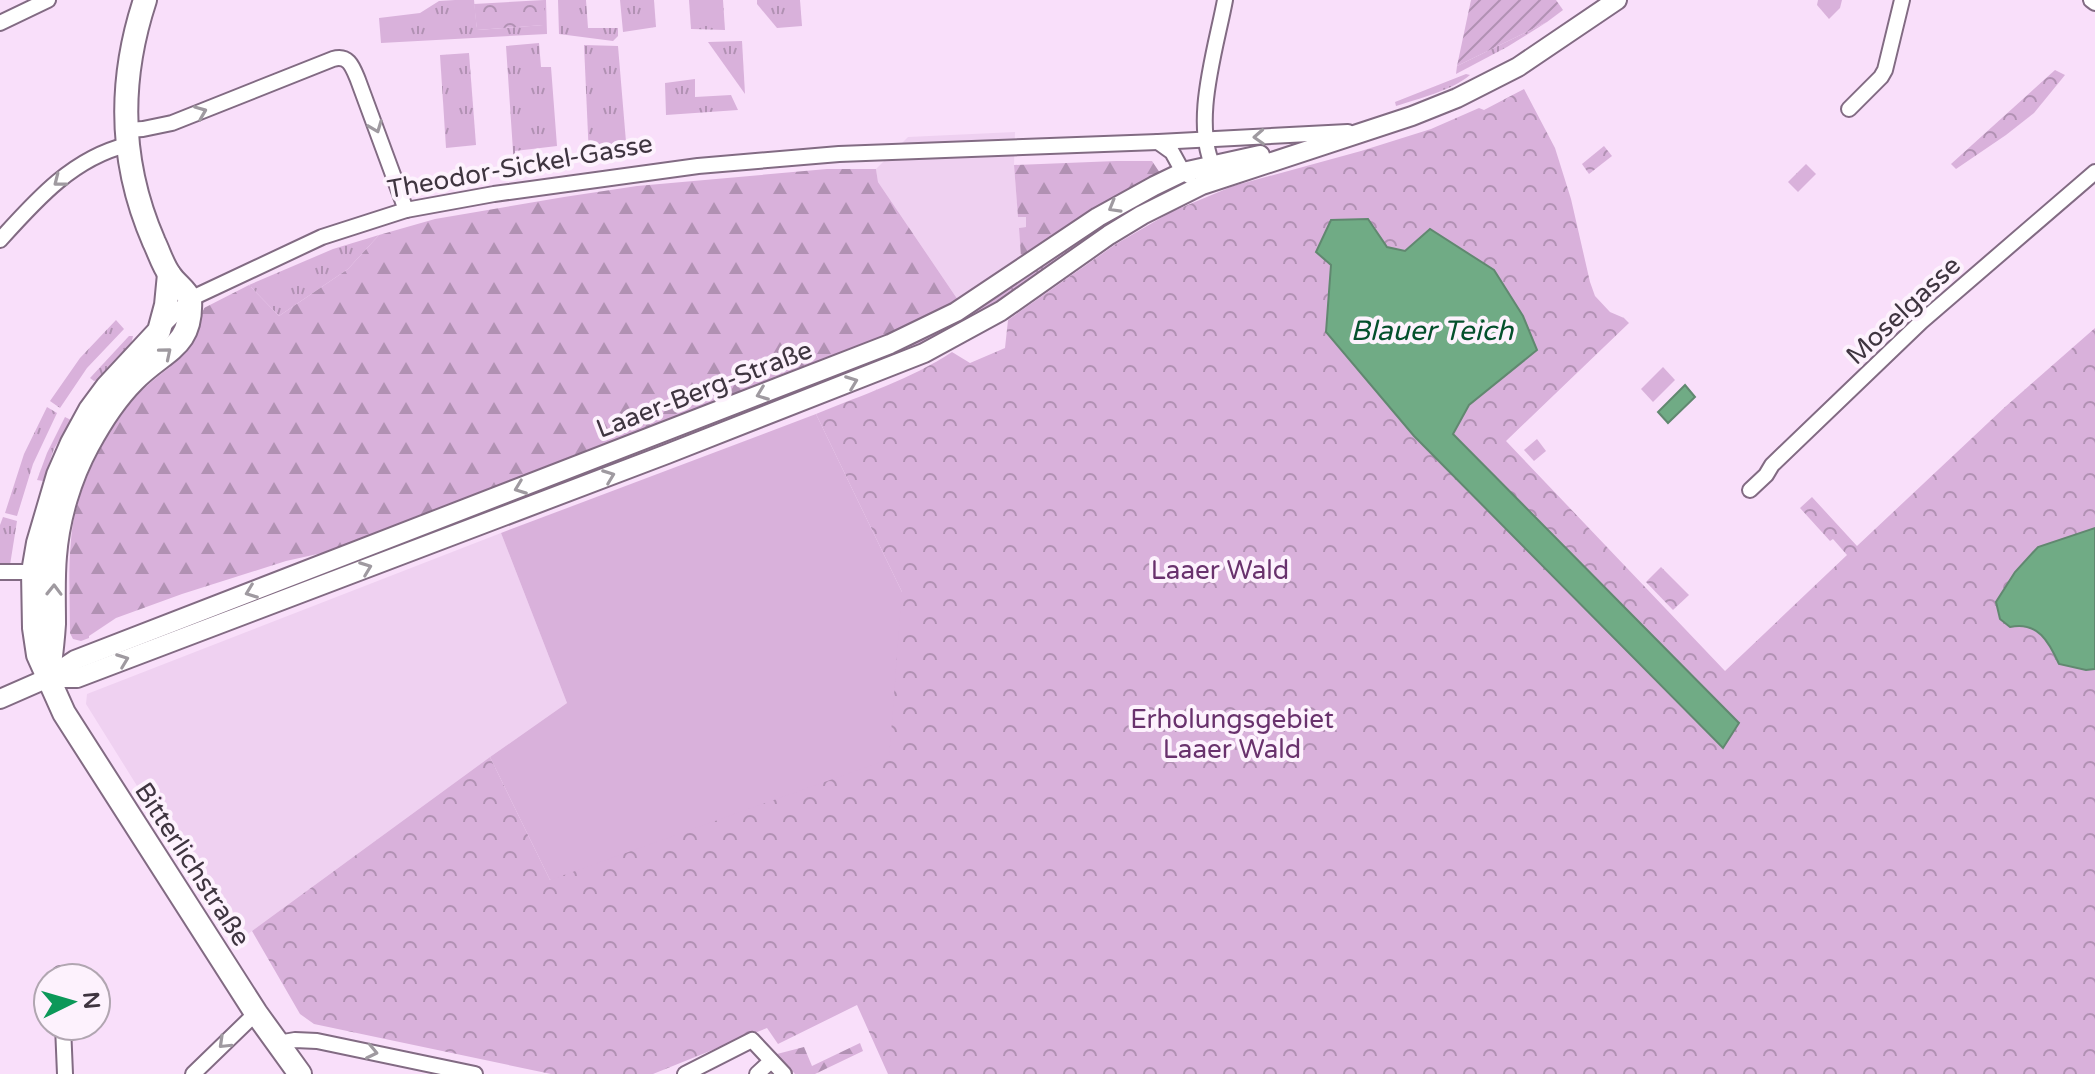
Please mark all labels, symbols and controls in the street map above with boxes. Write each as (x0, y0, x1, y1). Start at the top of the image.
one-way arrow (193, 105, 207, 121)
one-way arrow (366, 119, 383, 133)
street label: Theodor-Sickel-Gasse (385, 128, 655, 205)
one-way arrow (1252, 128, 1265, 145)
one-way arrow (54, 171, 68, 186)
one-way arrow (1108, 198, 1122, 213)
street label: Moselgasse (1840, 250, 1967, 371)
water label: Blauer Teich (1351, 314, 1514, 348)
street label: Laaer-Berg-Straße (592, 334, 816, 445)
one-way arrow (157, 349, 172, 363)
one-way arrow (844, 375, 858, 392)
one-way arrow (756, 384, 770, 401)
one-way arrow (602, 469, 616, 486)
one-way arrow (514, 478, 528, 495)
park label: Laaer Wald (1151, 555, 1289, 586)
one-way arrow (358, 561, 372, 578)
one-way arrow (245, 582, 259, 599)
one-way arrow (45, 583, 63, 596)
one-way arrow (115, 653, 129, 670)
park label: Erholungsgebiet Laaer Wald (1130, 704, 1334, 765)
street label: Bitterlichstraße (128, 777, 257, 952)
north arrow (32, 962, 112, 1042)
text: N (77, 990, 105, 1010)
one-way arrow (219, 1034, 233, 1049)
one-way arrow (365, 1043, 379, 1060)

